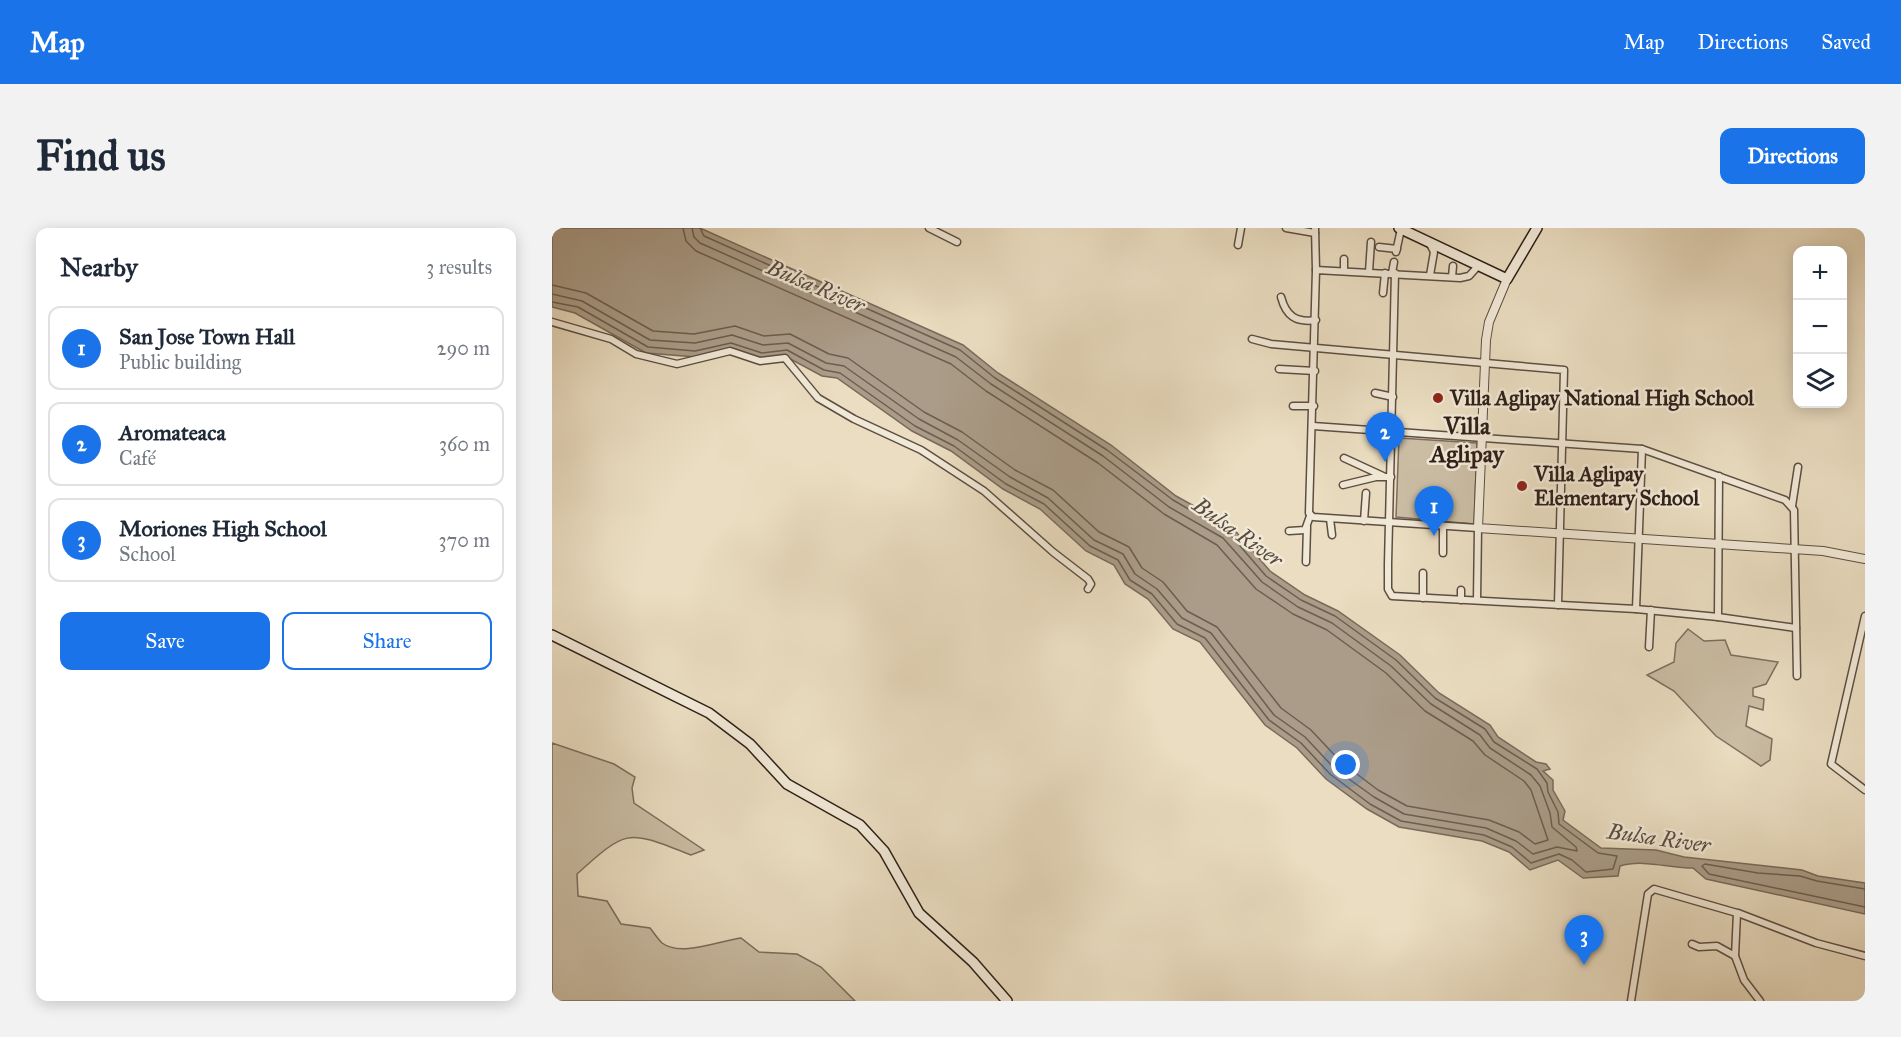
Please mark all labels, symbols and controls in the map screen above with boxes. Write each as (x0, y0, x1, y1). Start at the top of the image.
text: Map (30, 25, 85, 60)
text: Map (1624, 29, 1665, 55)
text: Directions (1698, 29, 1788, 55)
text: Saved (1821, 29, 1871, 55)
button: Directions (1720, 128, 1865, 184)
text: Find us (36, 130, 166, 182)
map controls (1793, 246, 1847, 408)
button: + (1793, 246, 1847, 300)
text: Nearby (60, 251, 138, 283)
water label: Bulsa River (762, 253, 871, 319)
text: 3 results (426, 255, 492, 279)
button: − (1793, 300, 1847, 354)
text: San Jose Town Hall (119, 323, 295, 350)
text: 1 (78, 336, 85, 360)
text: 290 m (437, 336, 490, 360)
text: Public building (119, 350, 241, 374)
button: layers (1793, 354, 1847, 408)
place label: Villa Aglipay National High School (1449, 385, 1755, 411)
marker: Villa Aglipay National High School (1431, 391, 1445, 405)
district label: Villa Aglipay (1428, 411, 1506, 469)
pin: 2 (1366, 412, 1404, 462)
text: Aromateaca (119, 419, 226, 446)
text: 2 (77, 432, 86, 456)
text: 360 m (439, 432, 490, 456)
text: Café (119, 446, 156, 470)
place label: Villa Aglipay Elementary School (1533, 461, 1700, 511)
marker: Villa Aglipay Elementary School (1515, 479, 1529, 493)
pin: 1 (1414, 486, 1454, 536)
water label: Bulsa River (1187, 491, 1290, 574)
text: Moriones High School (119, 515, 327, 542)
text: 3 (78, 528, 86, 552)
text: 370 m (439, 528, 490, 552)
text: School (119, 542, 176, 566)
button: Save (60, 612, 270, 670)
button: Share (282, 612, 492, 670)
your location (1331, 750, 1360, 779)
water label: Bulsa River (1605, 817, 1714, 859)
pin: 3 (1564, 916, 1604, 965)

